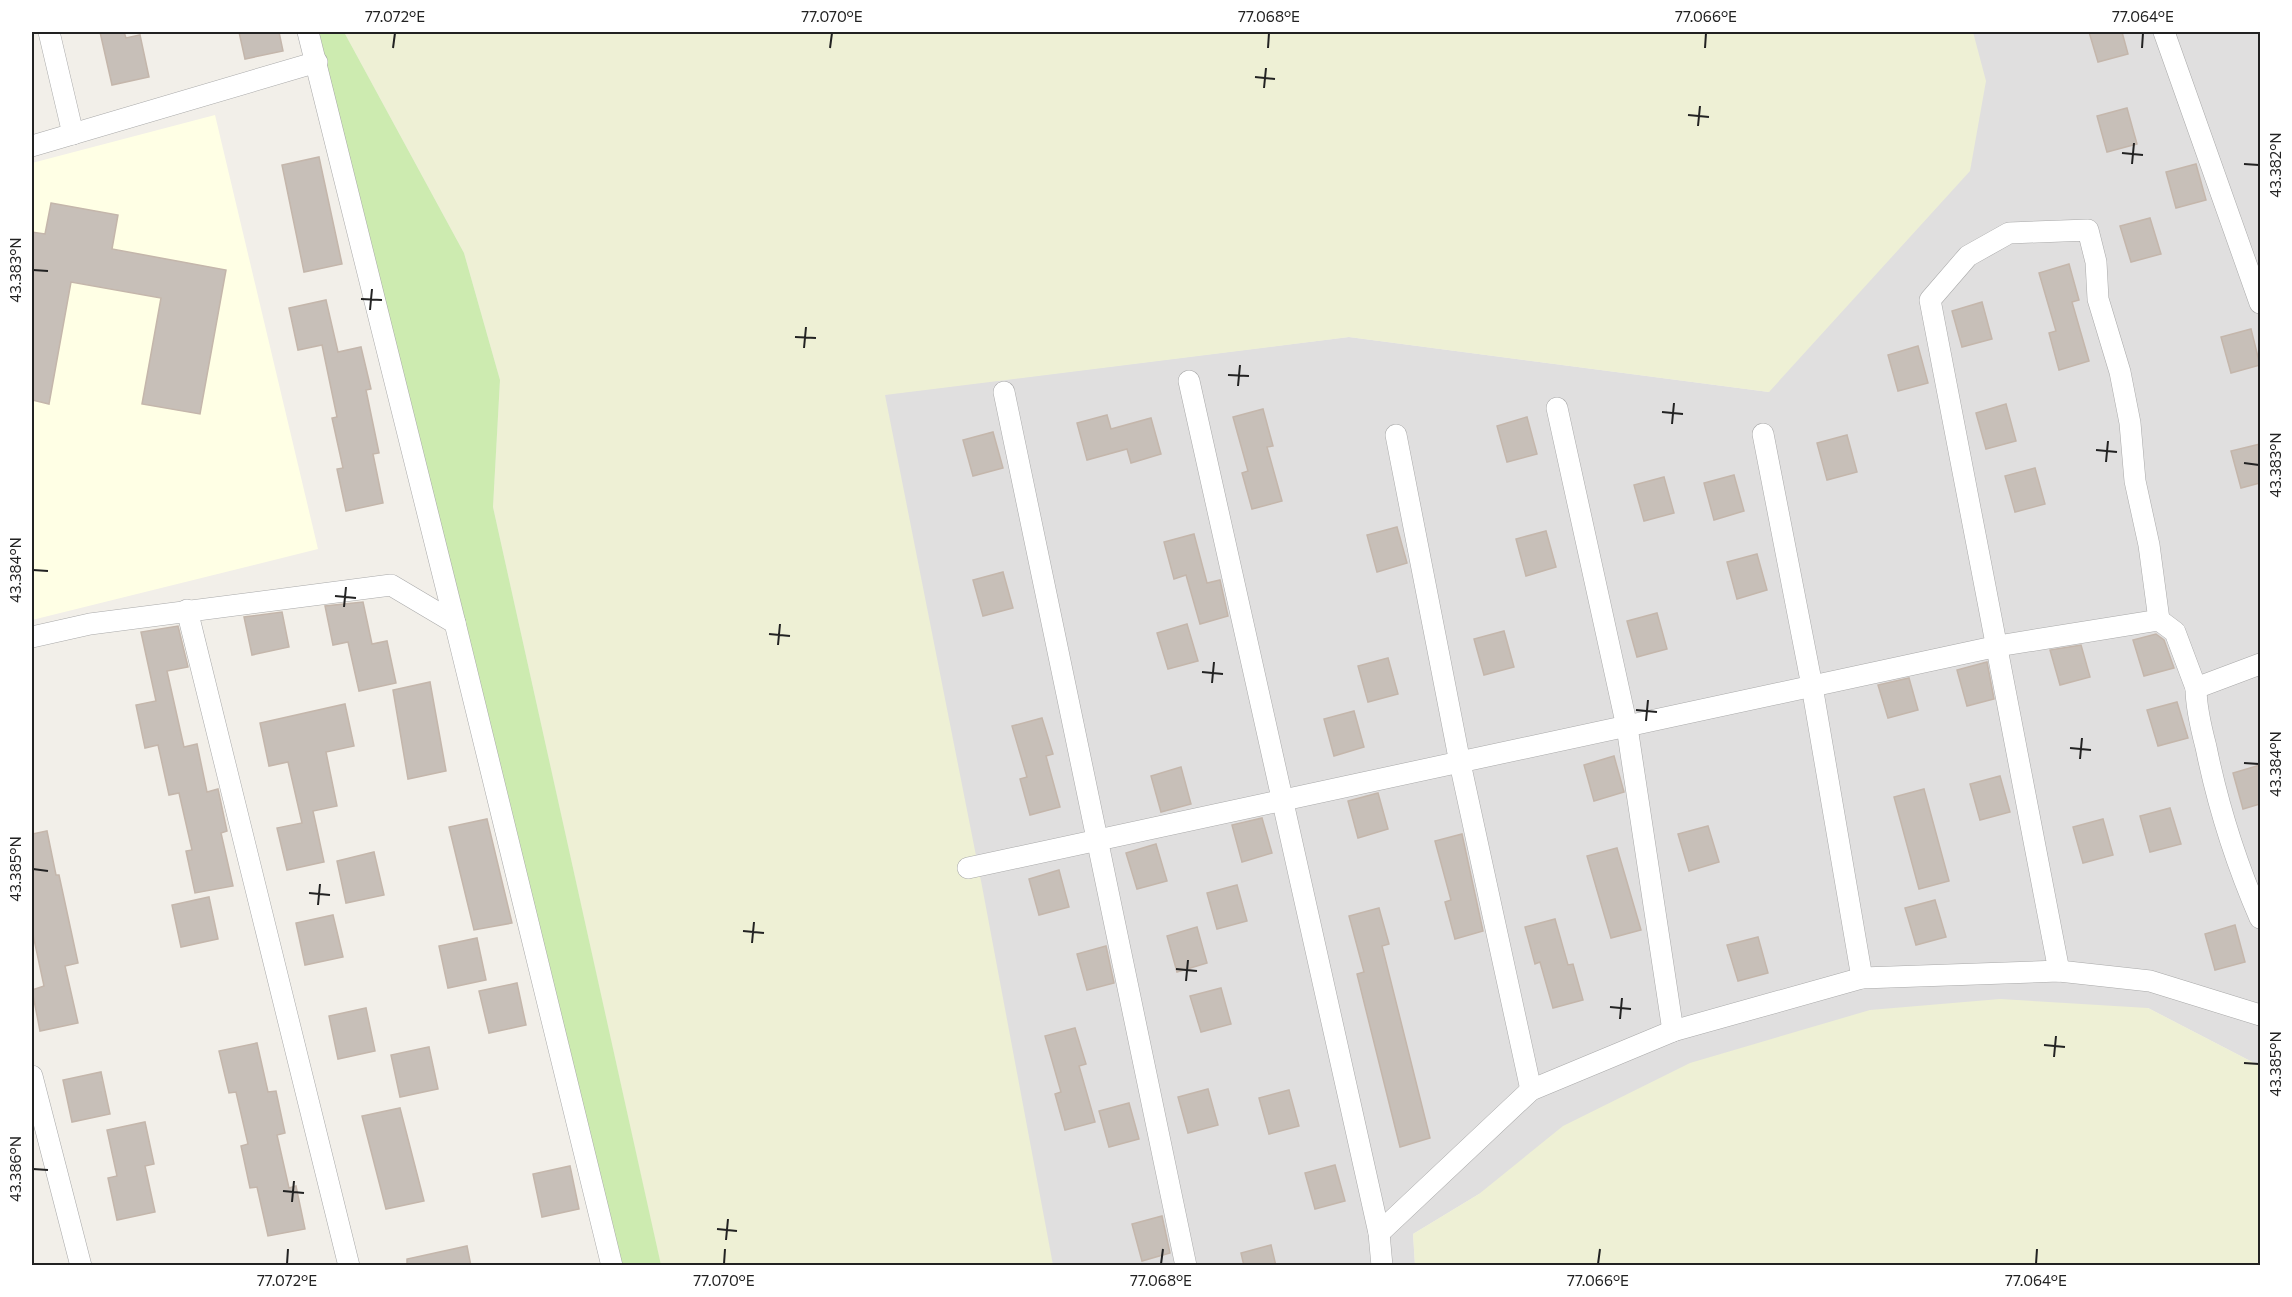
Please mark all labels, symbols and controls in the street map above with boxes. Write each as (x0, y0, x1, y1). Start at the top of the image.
text: 77.072°E (365, 7, 425, 25)
text: 77.070°E (801, 7, 863, 25)
text: 77.068°E (1238, 7, 1300, 25)
text: 77.066°E (1675, 7, 1737, 25)
text: 77.064°E (2112, 7, 2174, 25)
text: 43.382°N (2266, 132, 2284, 198)
text: 43.383°N (6, 237, 24, 303)
text: 43.383°N (2266, 432, 2284, 498)
text: 43.384°N (6, 537, 24, 603)
text: 43.384°N (2266, 731, 2284, 797)
text: 43.385°N (6, 836, 24, 902)
text: 43.385°N (2266, 1031, 2284, 1097)
text: 43.386°N (6, 1136, 24, 1202)
text: 77.072°E (257, 1271, 317, 1289)
text: 77.070°E (693, 1271, 755, 1289)
text: 77.068°E (1130, 1271, 1192, 1289)
text: 77.066°E (1567, 1271, 1629, 1289)
text: 77.064°E (2005, 1271, 2067, 1289)

